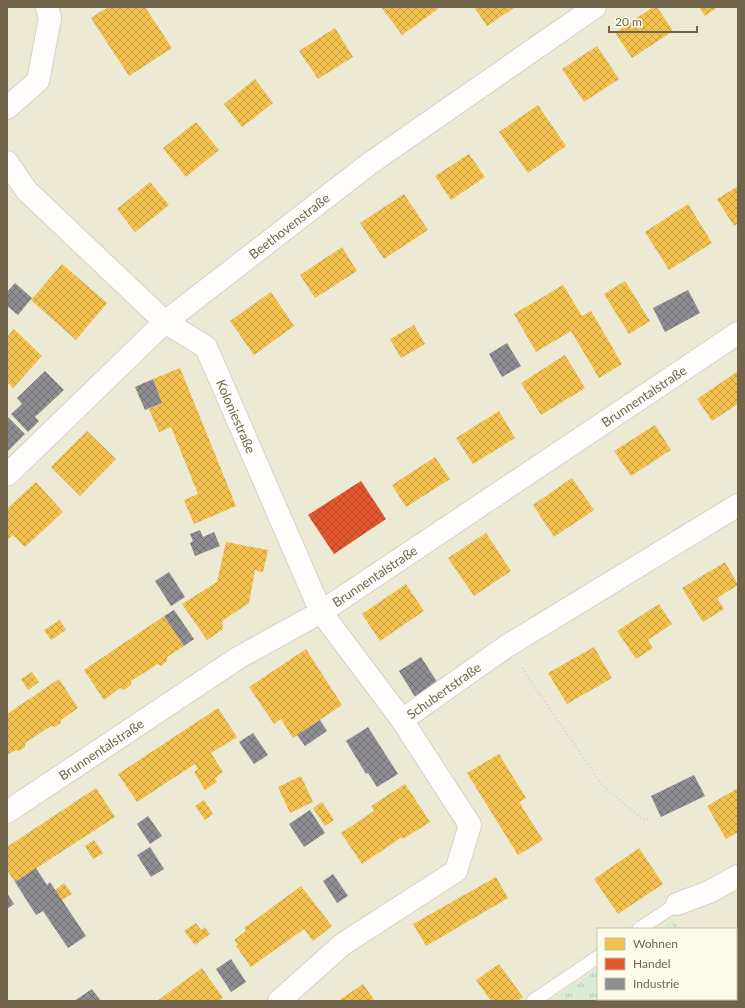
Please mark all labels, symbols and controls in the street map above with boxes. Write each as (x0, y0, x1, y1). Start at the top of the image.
scale bar (609, 8, 697, 34)
text: 20 m (615, 14, 642, 29)
street label: Beethovenstraße (246, 190, 333, 262)
street label: Brunnentalstraße (598, 362, 690, 430)
street label: Koloniestraße (213, 377, 259, 456)
street label: Brunnentalstraße (329, 542, 420, 610)
street label: Schubertstraße (403, 659, 484, 722)
street label: Brunnentalstraße (55, 715, 147, 783)
legend (597, 928, 737, 1000)
text: Wohnen (633, 936, 678, 951)
text: Handel (633, 956, 671, 971)
text: Industrie (633, 976, 679, 991)

